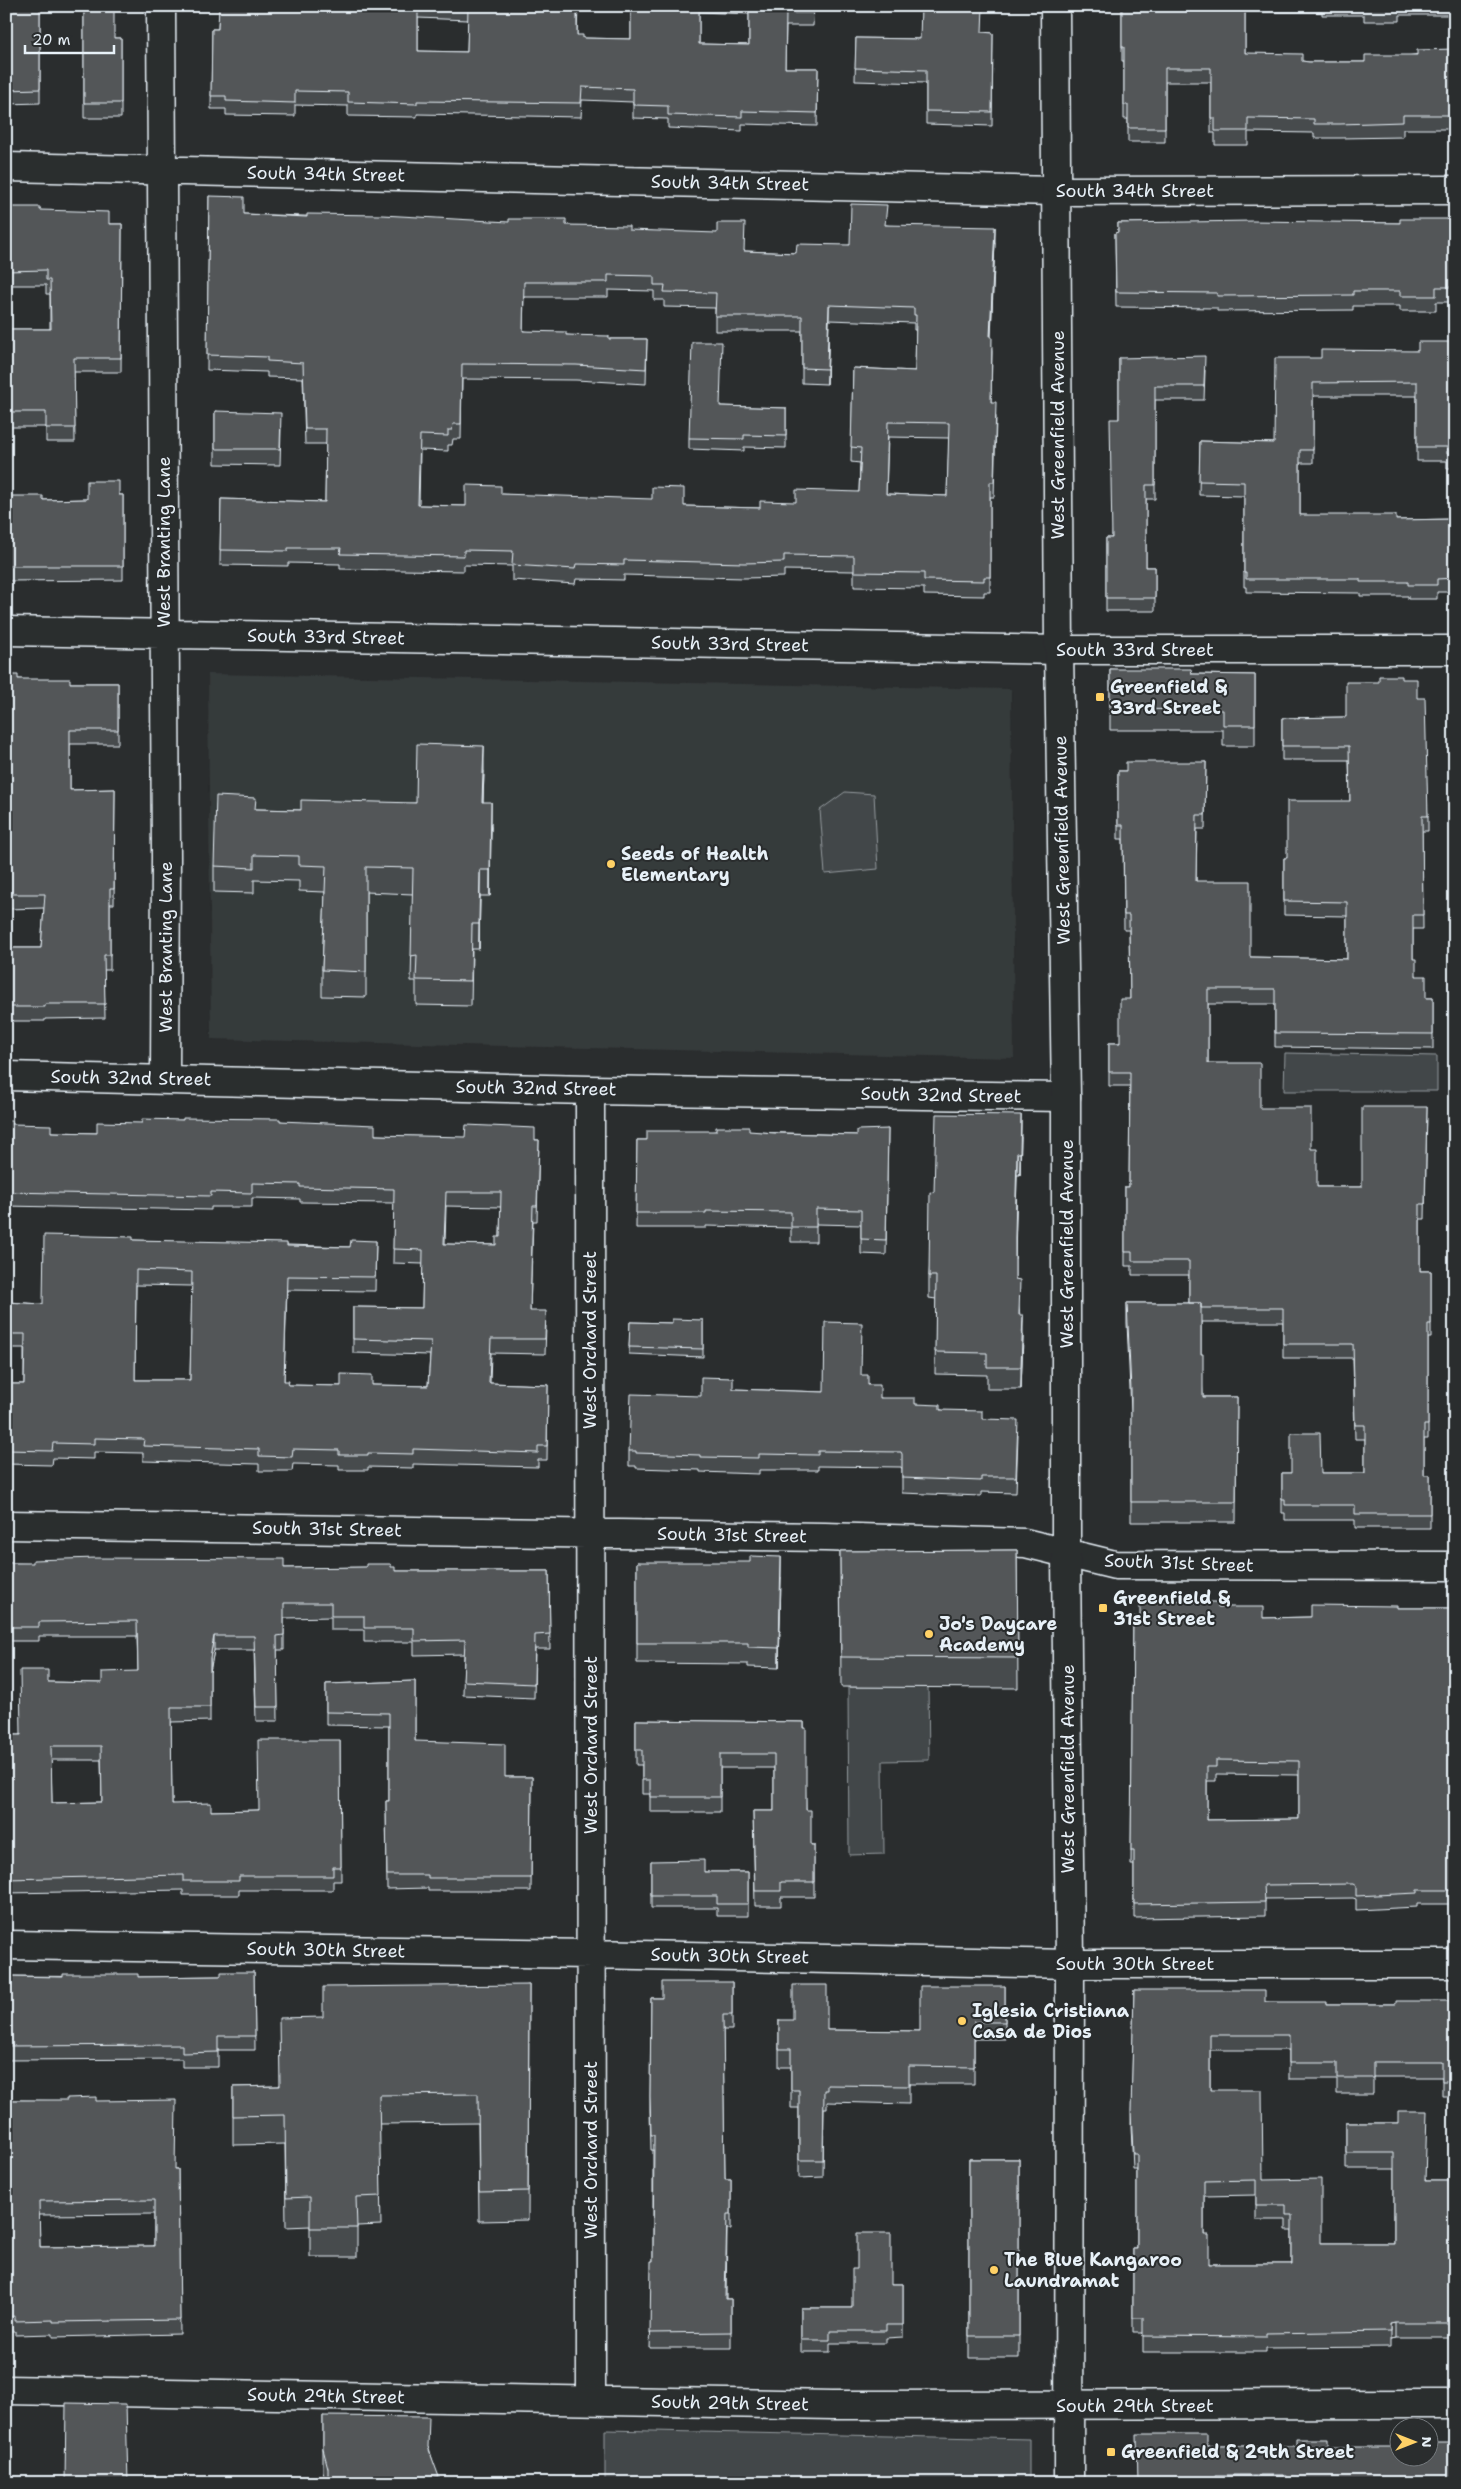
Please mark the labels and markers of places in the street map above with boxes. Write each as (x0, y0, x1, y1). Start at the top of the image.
place label: Greenfield & 33rd Street (1110, 675, 1228, 720)
marker: Greenfield & 33rd Street (1094, 691, 1106, 703)
place label: Seeds of Health Elementary (621, 842, 768, 887)
marker: Seeds of Health Elementary (605, 858, 617, 870)
place label: Greenfield & 31st Street (1113, 1586, 1231, 1631)
marker: Greenfield & 31st Street (1097, 1602, 1109, 1614)
place label: Jo's Daycare Academy (939, 1612, 1058, 1657)
marker: Jo's Daycare Academy (923, 1628, 935, 1640)
place label: Iglesia Cristiana Casa de Dios (972, 1999, 1130, 2044)
marker: Iglesia Cristiana Casa de Dios (956, 2015, 968, 2027)
place label: The Blue Kangaroo Laundramat (1004, 2248, 1182, 2293)
marker: The Blue Kangaroo Laundramat (988, 2264, 1000, 2276)
place label: Greenfield & 29th Street (1121, 2440, 1354, 2464)
marker: Greenfield & 29th Street (1105, 2446, 1117, 2458)

